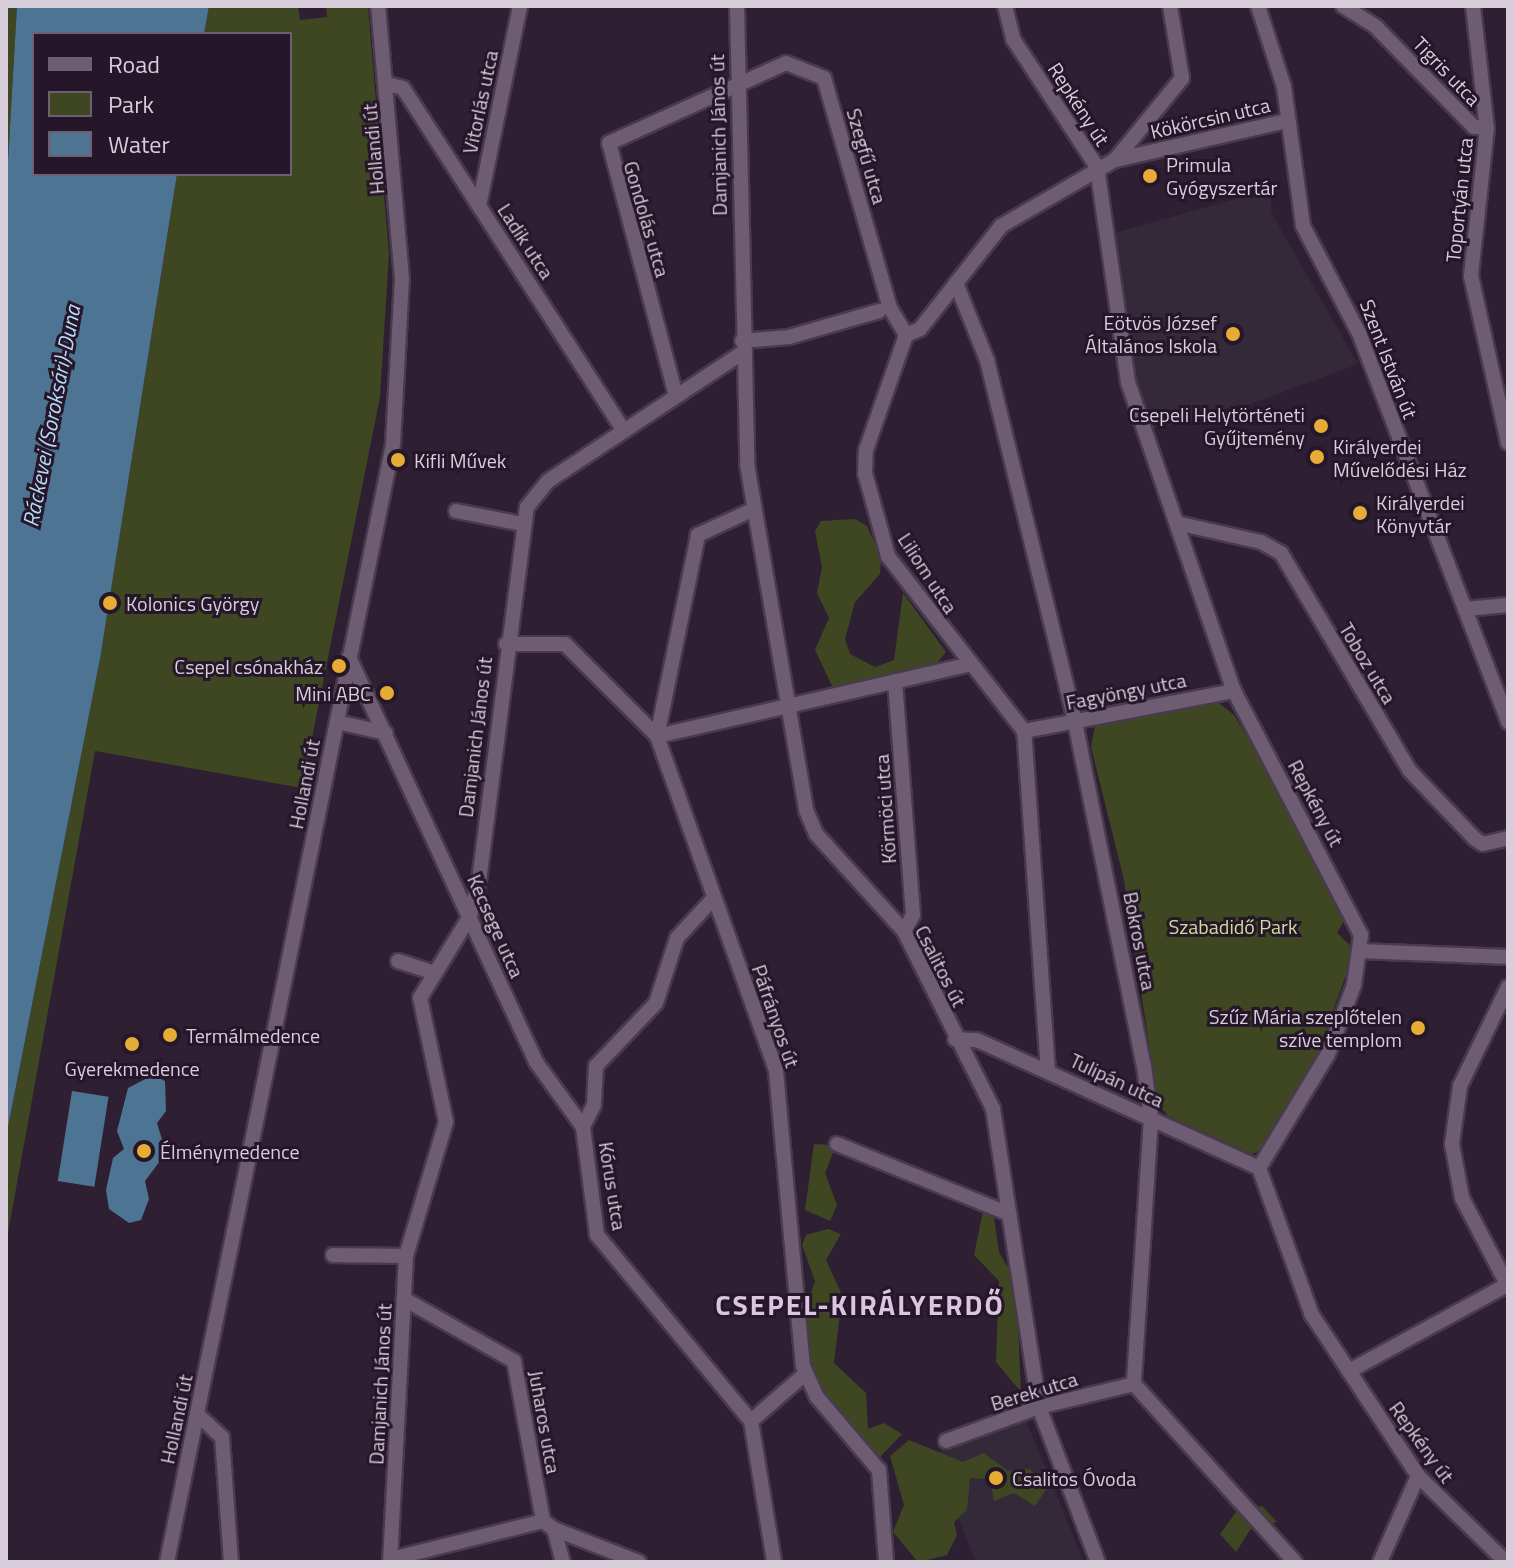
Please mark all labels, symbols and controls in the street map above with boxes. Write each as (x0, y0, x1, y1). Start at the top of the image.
legend (32, 32, 292, 176)
street label: Tigris utca (1408, 32, 1486, 110)
text: Road (108, 46, 160, 82)
street label: Vitorlás utca (457, 48, 503, 156)
street label: Damjanich János út (705, 54, 731, 216)
street label: Repkény út (1043, 58, 1115, 150)
text: Park (108, 86, 154, 122)
street label: Kökörcsin utca (1148, 93, 1272, 143)
street label: Hollandi út (357, 103, 389, 195)
street label: Szegfű utca (842, 105, 892, 207)
text: Water (108, 126, 170, 162)
street label: Toportyán utca (1441, 136, 1477, 264)
place label: Primula Gyógyszertár (1166, 152, 1277, 199)
street label: Gondolás utca (619, 158, 675, 280)
marker: Primula Gyógyszertár (1141, 167, 1159, 185)
street label: Ladik utca (493, 199, 559, 283)
street label: Szent István út (1355, 296, 1423, 422)
water label: Ráckevei (Soroksári)-Duna (18, 303, 86, 529)
place label: Eötvös József Általános Iskola (1085, 310, 1217, 357)
marker: Eötvös József Általános Iskola (1224, 325, 1242, 343)
place label: Csepeli Helytörténeti Gyűjtemény (1129, 402, 1305, 449)
marker: Csepeli Helytörténeti Gyűjtemény (1312, 417, 1330, 435)
place label: Királyerdei Művelődési Ház (1333, 434, 1467, 481)
place label: Kifli Művek (414, 448, 506, 472)
marker: Királyerdei Művelődési Ház (1308, 448, 1326, 466)
marker: Kifli Művek (389, 451, 407, 469)
place label: Királyerdei Könyvtár (1376, 490, 1465, 537)
marker: Királyerdei Könyvtár (1351, 504, 1369, 522)
street label: Liliom utca (893, 528, 963, 618)
place label: Kolonics György (126, 591, 259, 615)
marker: Kolonics György (101, 594, 119, 612)
street label: Toboz utca (1334, 618, 1402, 708)
place label: Csepel csónakház (174, 654, 323, 678)
street label: Damjanich János út (453, 655, 497, 819)
marker: Csepel csónakház (330, 657, 348, 675)
street label: Fagyöngy utca (1064, 668, 1188, 714)
place label: Mini ABC (295, 681, 371, 705)
marker: Mini ABC (378, 684, 396, 702)
street label: Hollandi út (284, 737, 324, 831)
street label: Körmöci utca (869, 753, 901, 865)
street label: Repkény út (1283, 756, 1349, 850)
street label: Kecsege utca (463, 871, 529, 981)
street label: Bokros utca (1119, 890, 1161, 992)
park label: Szabadidő Park (1168, 914, 1298, 938)
street label: Csalitos út (910, 921, 972, 1011)
street label: Páfrányos út (747, 961, 805, 1071)
place label: Szűz Mária szeplőtelen szíve templom (1209, 1004, 1402, 1051)
marker: Szűz Mária szeplőtelen szíve templom (1409, 1019, 1427, 1037)
place label: Termálmedence (186, 1023, 320, 1047)
marker: Termálmedence (161, 1026, 179, 1044)
marker: Gyerekmedence (123, 1035, 141, 1053)
street label: Tulipán utca (1066, 1048, 1168, 1112)
place label: Gyerekmedence (64, 1056, 200, 1080)
place label: Élménymedence (160, 1139, 300, 1163)
street label: Kórus utca (594, 1140, 632, 1232)
marker: Élménymedence (135, 1142, 153, 1160)
district label: CSEPEL-KIRÁLYERDŐ (715, 1288, 1005, 1322)
street label: Damjanich János út (364, 1303, 396, 1465)
street label: Berek utca (988, 1366, 1080, 1416)
street label: Juharos utca (524, 1368, 566, 1476)
street label: Hollandi út (155, 1372, 197, 1466)
street label: Repkény út (1385, 1397, 1459, 1487)
place label: Csalitos Óvoda (1012, 1466, 1136, 1490)
marker: Csalitos Óvoda (987, 1469, 1005, 1487)

